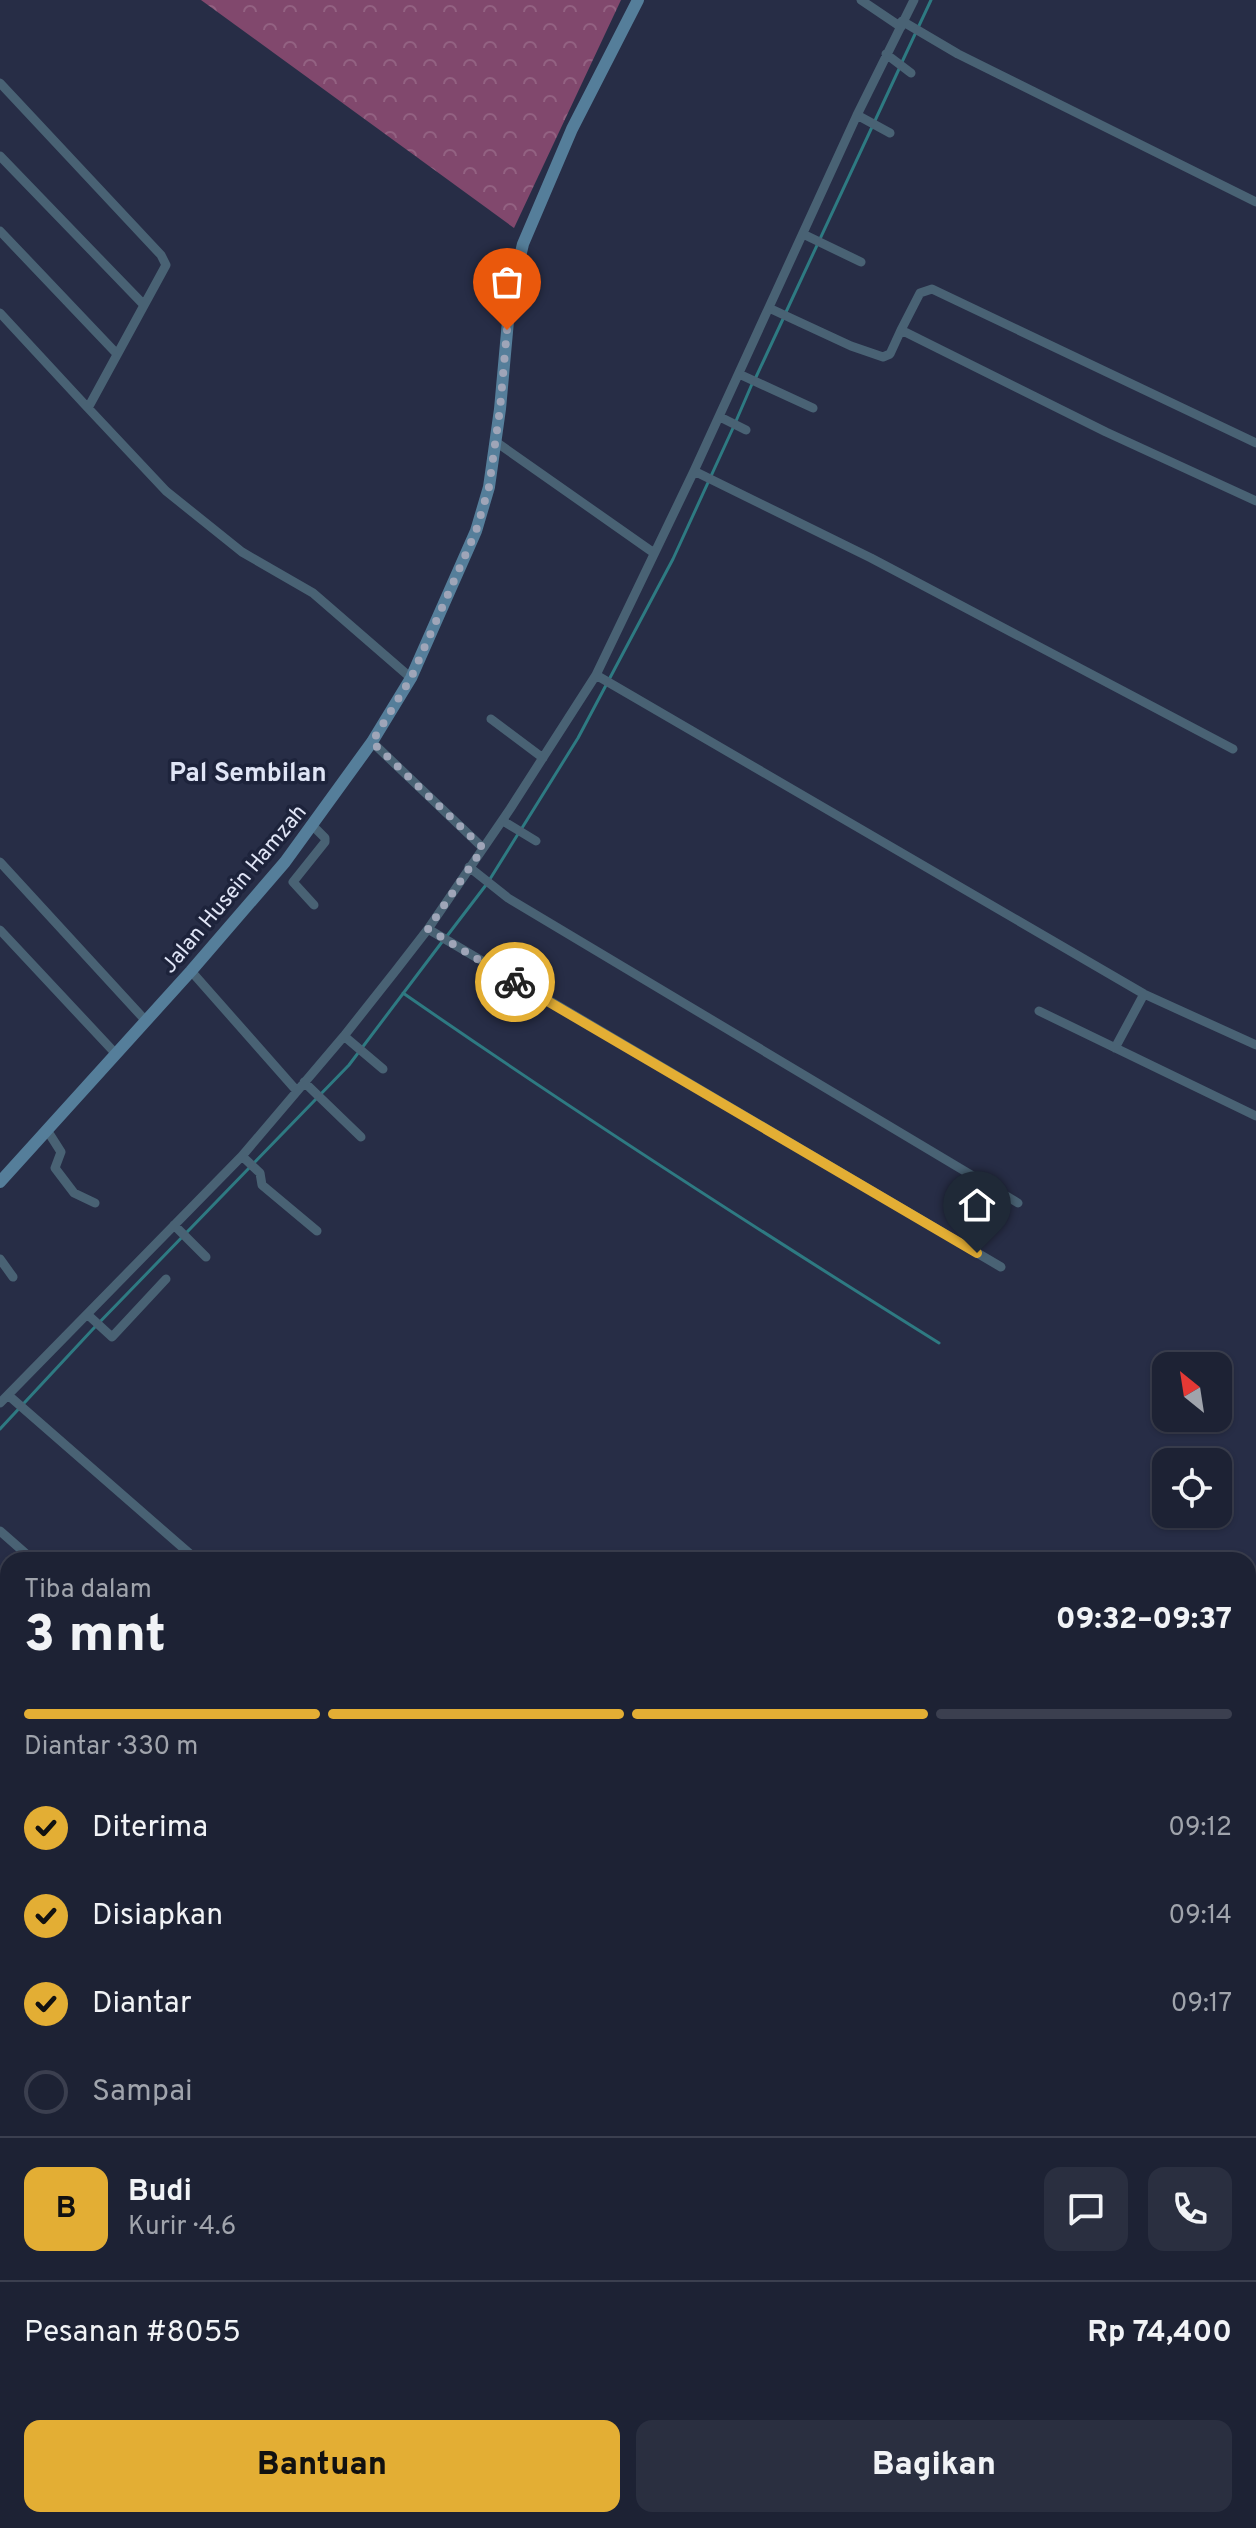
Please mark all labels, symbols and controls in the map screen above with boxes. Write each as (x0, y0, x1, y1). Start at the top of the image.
pin (473, 248, 541, 330)
icon: bag (485, 260, 529, 304)
district label: Pal Sembilan (169, 758, 327, 791)
street label: Jalan Husein Hamzah (156, 800, 313, 979)
courier (475, 942, 555, 1022)
icon: bike (493, 960, 537, 1004)
pin (943, 1171, 1011, 1253)
icon: home (955, 1183, 999, 1227)
north arrow (1152, 1352, 1232, 1432)
map controls (1152, 1352, 1232, 1528)
button: locate (1152, 1448, 1232, 1528)
text: Tiba dalam (24, 1574, 152, 1607)
text: 09:32–09:37 (1056, 1602, 1232, 1639)
text: 3 mnt (24, 1604, 166, 1670)
text: Diantar · 330 m (24, 1731, 198, 1764)
icon: check (24, 1806, 68, 1850)
text: Diterima (92, 1810, 208, 1847)
text: 09:12 (1168, 1812, 1232, 1845)
icon: check (24, 1894, 68, 1938)
text: Disiapkan (92, 1898, 223, 1935)
text: 09:14 (1169, 1900, 1232, 1933)
icon: check (24, 1982, 68, 2026)
text: Diantar (92, 1986, 192, 2023)
text: 09:17 (1171, 1988, 1232, 2021)
text: Sampai (92, 2074, 193, 2111)
button: chat (1044, 2167, 1128, 2251)
button: phone (1148, 2167, 1232, 2251)
text: Budi (128, 2174, 192, 2211)
text: B (56, 2191, 76, 2228)
text: Kurir · 4.6 (128, 2211, 236, 2244)
text: Pesanan #8055 (24, 2315, 241, 2352)
text: Rp 74,400 (1087, 2315, 1232, 2352)
button: Bantuan (24, 2420, 620, 2512)
button: Bagikan (636, 2420, 1232, 2512)

